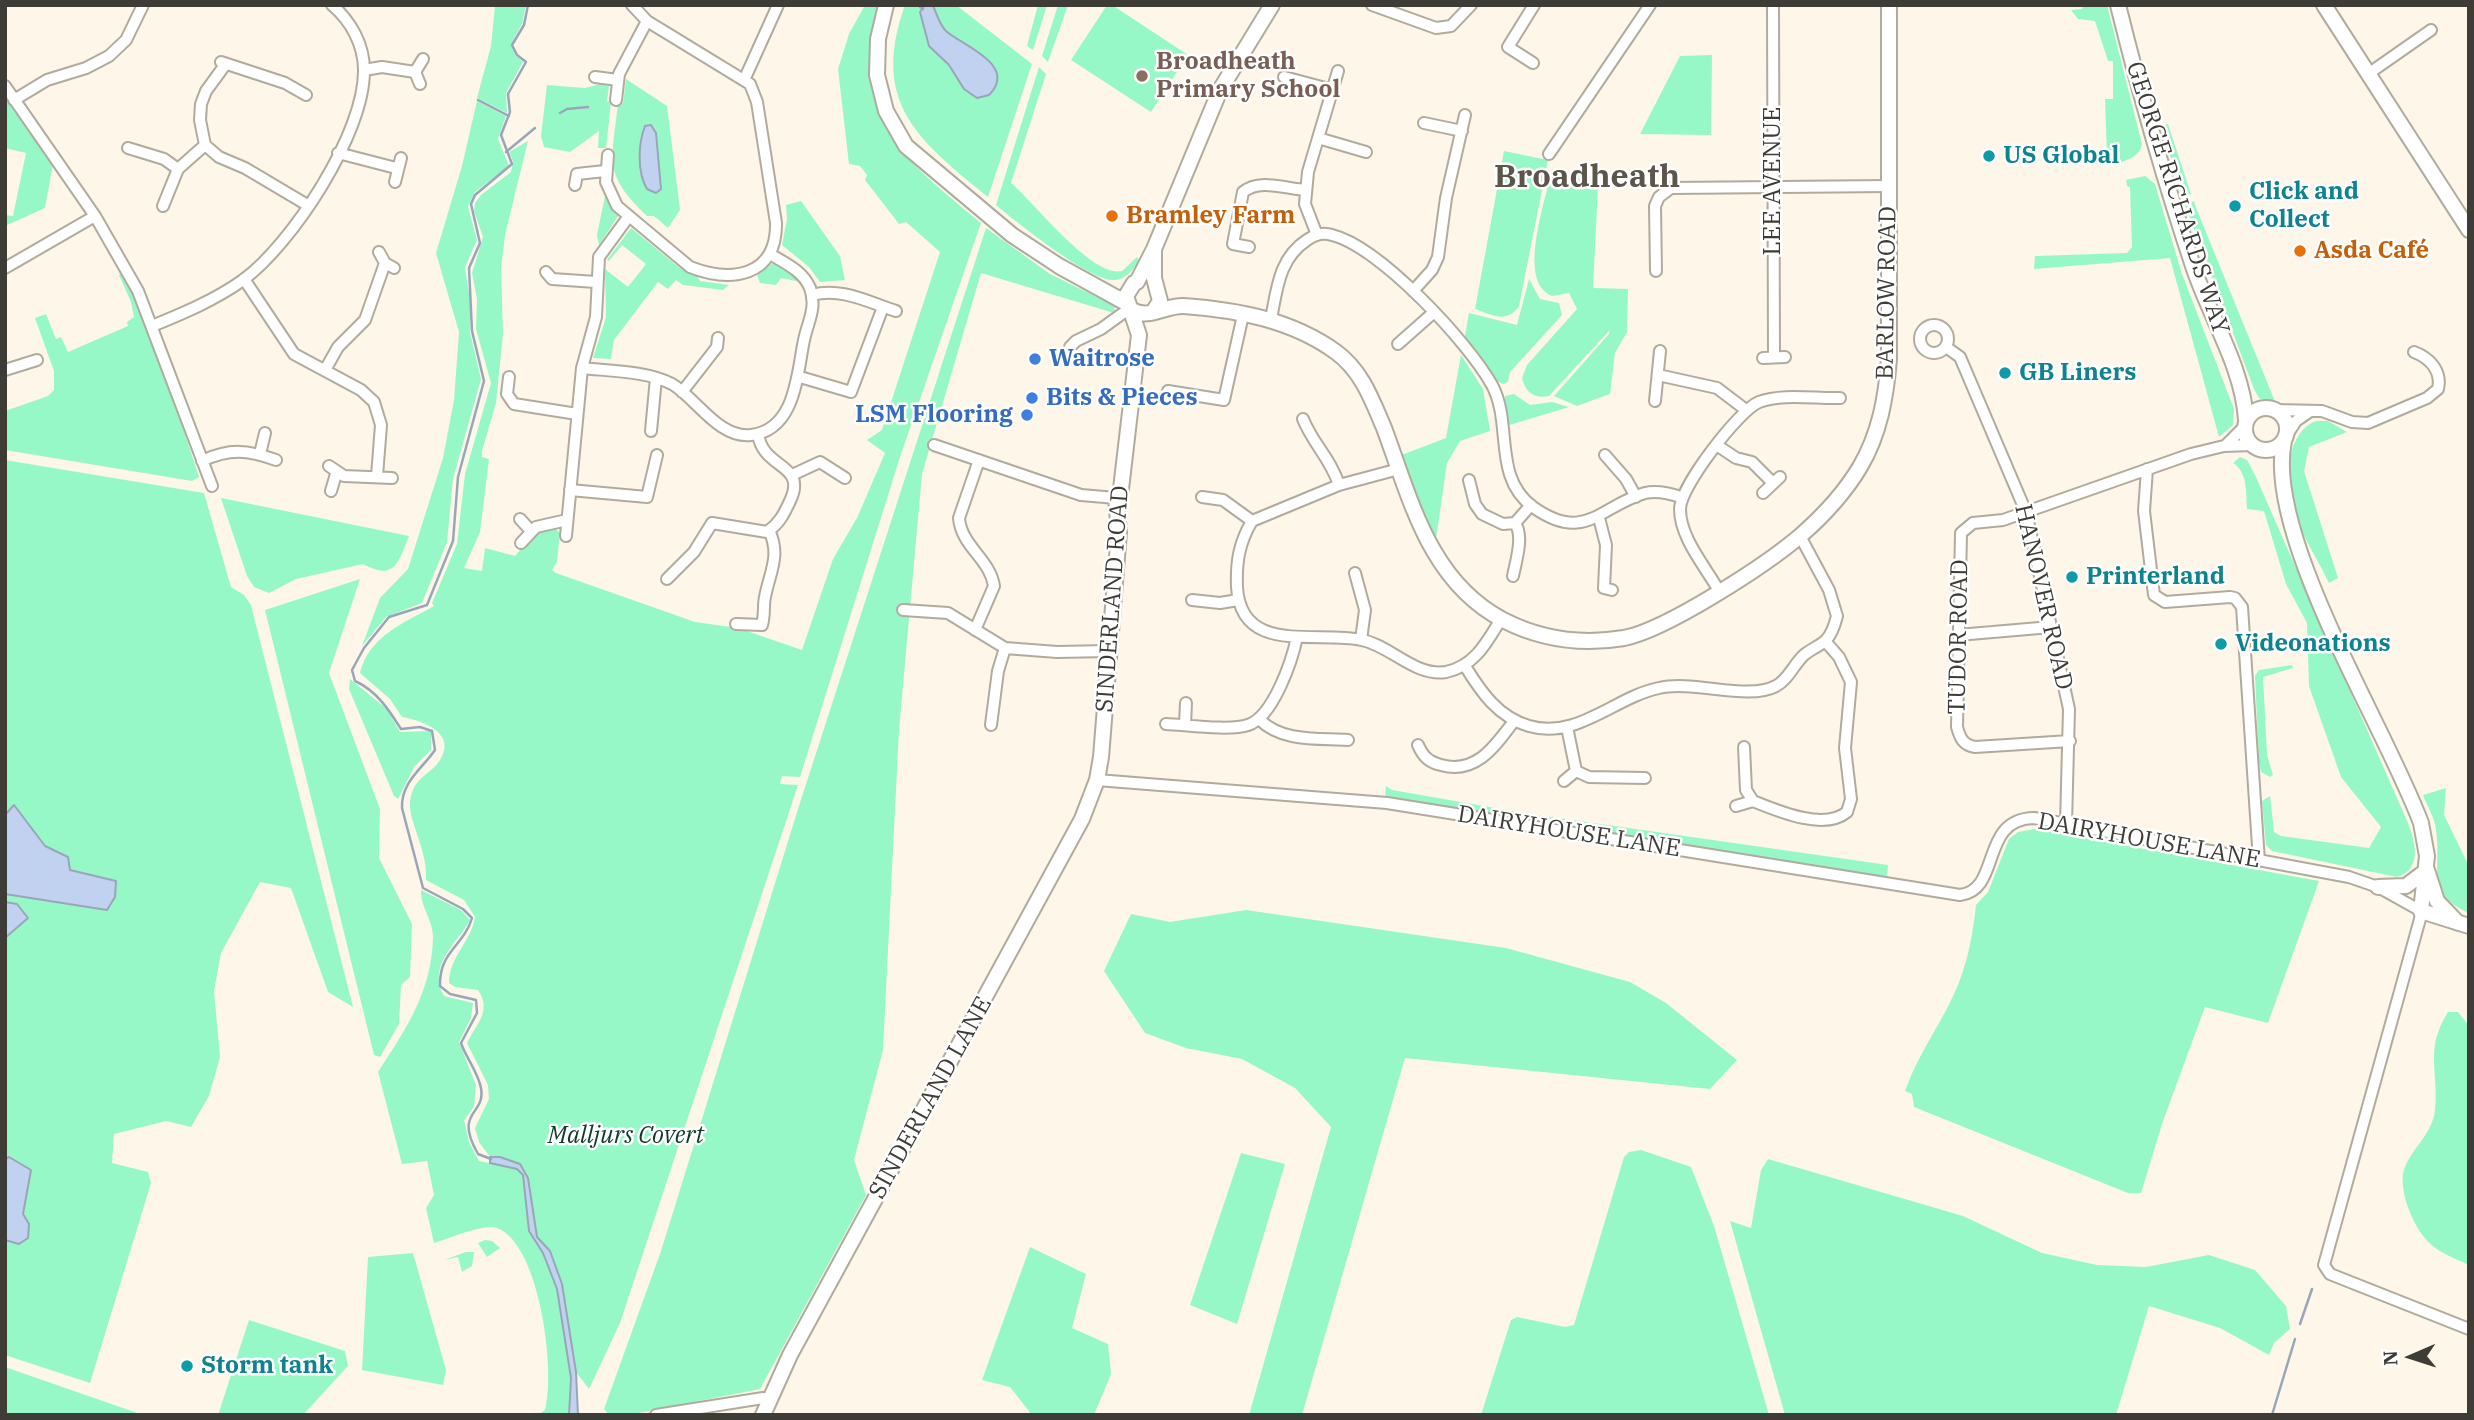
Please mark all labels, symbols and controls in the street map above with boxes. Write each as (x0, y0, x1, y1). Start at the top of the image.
place label: Broadheath Primary School (1156, 48, 1340, 104)
street label: GEORGE RICHARDS WAY (2119, 58, 2235, 338)
marker: Broadheath Primary School (1134, 68, 1150, 84)
street label: LEE AVENUE (1759, 107, 1787, 255)
place label: US Global (2003, 142, 2119, 170)
marker: US Global (1981, 148, 1997, 164)
district label: Broadheath (1494, 159, 1680, 197)
place label: Click and Collect (2249, 178, 2359, 234)
marker: Click and Collect (2227, 198, 2243, 214)
place label: Bramley Farm (1126, 202, 1295, 230)
street label: BARLOW ROAD (1871, 206, 1903, 380)
marker: Bramley Farm (1104, 208, 1120, 224)
place label: Asda Café (2314, 237, 2429, 265)
marker: Asda Café (2292, 243, 2308, 259)
place label: Waitrose (1049, 345, 1155, 373)
marker: Waitrose (1027, 351, 1043, 367)
place label: GB Liners (2019, 359, 2136, 387)
marker: GB Liners (1997, 365, 2013, 381)
place label: Bits & Pieces (1046, 384, 1198, 412)
marker: Bits & Pieces (1024, 390, 1040, 406)
place label: LSM Flooring (855, 401, 1013, 429)
marker: LSM Flooring (1019, 407, 1035, 423)
street label: SINDERLAND ROAD (1091, 484, 1135, 714)
street label: HANOVER ROAD (2008, 501, 2078, 693)
street label: TUDOR ROAD (1943, 559, 1975, 715)
place label: Printerland (2086, 563, 2225, 591)
marker: Printerland (2064, 569, 2080, 585)
place label: Videonations (2235, 630, 2391, 658)
marker: Videonations (2213, 636, 2229, 652)
street label: DAIRYHOUSE LANE (1455, 800, 1683, 864)
street label: DAIRYHOUSE LANE (2036, 807, 2262, 875)
street label: SINDERLAND LANE (863, 992, 999, 1204)
park label: Malljurs Covert (548, 1122, 704, 1150)
north arrow (2376, 1322, 2446, 1392)
text: N (2378, 1350, 2402, 1366)
place label: Storm tank (201, 1352, 333, 1380)
marker: Storm tank (179, 1358, 195, 1374)

